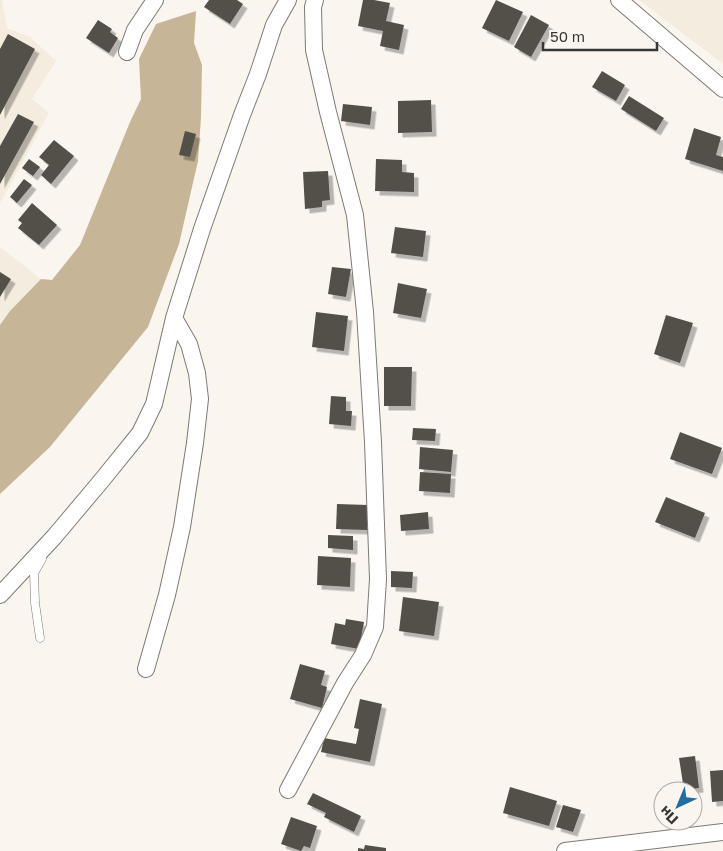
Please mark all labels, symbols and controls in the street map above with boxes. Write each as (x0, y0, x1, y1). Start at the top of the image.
scale bar (543, 20, 657, 52)
text: 50 m (550, 27, 585, 45)
north arrow (653, 781, 703, 831)
text: Пн (656, 803, 681, 828)

